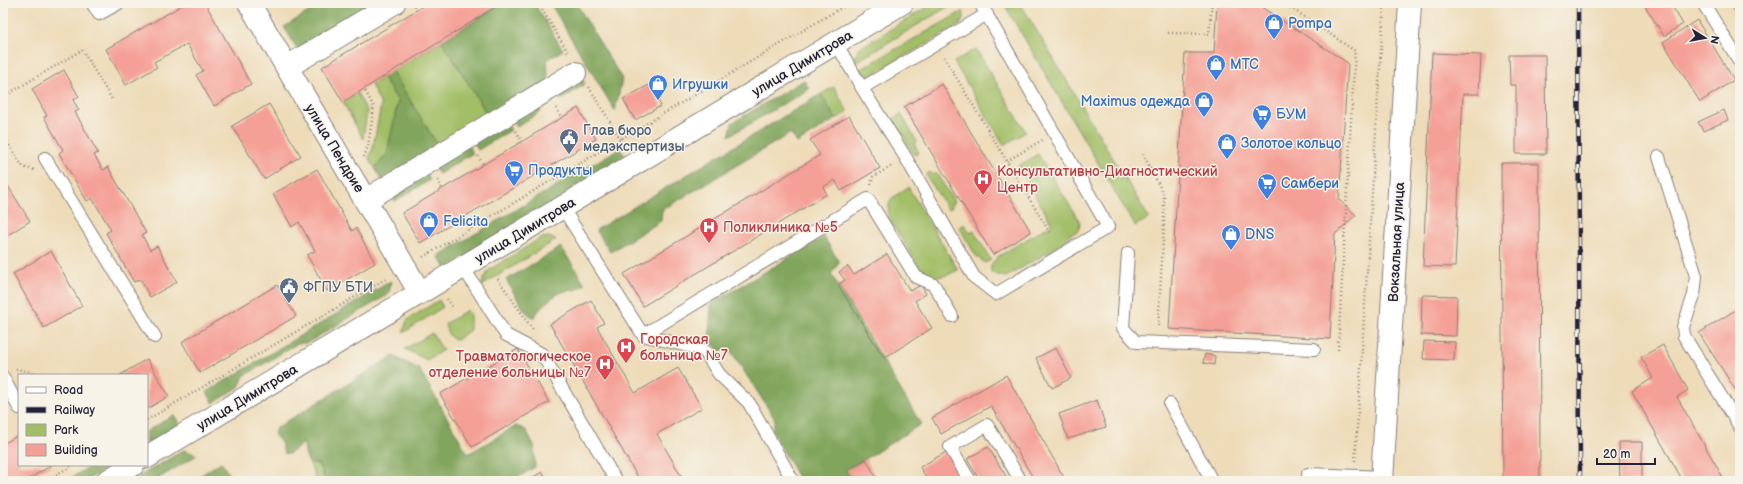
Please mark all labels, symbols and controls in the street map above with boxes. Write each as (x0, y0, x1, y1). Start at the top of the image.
shop icon: Pompa (1263, 12, 1285, 40)
place label: Pompa (1288, 15, 1332, 32)
north arrow (1685, 18, 1725, 58)
street label: улица Димитрова (749, 26, 856, 100)
text: N (1707, 35, 1721, 45)
shop icon: МТС (1205, 53, 1227, 81)
place label: МТС (1230, 56, 1259, 73)
shop icon: Игрушки (647, 73, 669, 101)
place label: Игрушки (672, 76, 728, 93)
shop icon: Maximus одежда (1193, 90, 1215, 118)
place label: Maximus одежда (1080, 93, 1191, 110)
street label: улица Пендрие (301, 101, 368, 196)
supermarket icon: БУМ (1251, 103, 1273, 131)
place label: БУМ (1276, 106, 1307, 123)
place label: Глав бюро медэкспертизы (583, 122, 685, 155)
public building icon: Глав бюро медэкспертизы (558, 127, 580, 155)
shop icon: Золотое кольцо (1216, 132, 1238, 160)
place label: Золотое кольцо (1241, 135, 1341, 152)
supermarket icon: Продукты (503, 159, 525, 187)
place label: Продукты (528, 162, 592, 179)
place label: Консультативно-Диагностический Центр (997, 163, 1218, 196)
hospital icon: Консультативно-Диагностический Центр (972, 168, 994, 196)
supermarket icon: Самбери (1256, 172, 1278, 200)
place label: Самбери (1281, 175, 1339, 192)
street label: Вокзальная улица (1385, 181, 1408, 302)
street label: улица Димитрова (472, 193, 579, 267)
shop icon: Felicita (418, 210, 440, 238)
place label: Felicita (443, 213, 488, 230)
hospital icon: Поликлиника №5 (698, 216, 720, 244)
place label: Поликлиника №5 (723, 219, 838, 236)
shop icon: DNS (1220, 223, 1242, 251)
place label: DNS (1245, 226, 1274, 243)
public building icon: ФГПУ БТИ (278, 276, 300, 304)
place label: ФГПУ БТИ (303, 279, 373, 296)
place label: Городская больница №7 (640, 331, 728, 364)
hospital icon: Городская больница №7 (615, 336, 637, 364)
place label: Травматологическое отделение больницы №7 (429, 348, 591, 381)
hospital icon: Травматологическое отделение больницы №7 (594, 353, 616, 381)
street label: улица Димитрова (194, 360, 301, 434)
legend (18, 374, 148, 466)
text: Road (54, 383, 83, 398)
text: Railway (54, 403, 96, 418)
text: Park (54, 423, 78, 438)
scale bar (1597, 440, 1655, 466)
text: Building (54, 443, 98, 458)
text: 20 m (1603, 447, 1630, 462)

